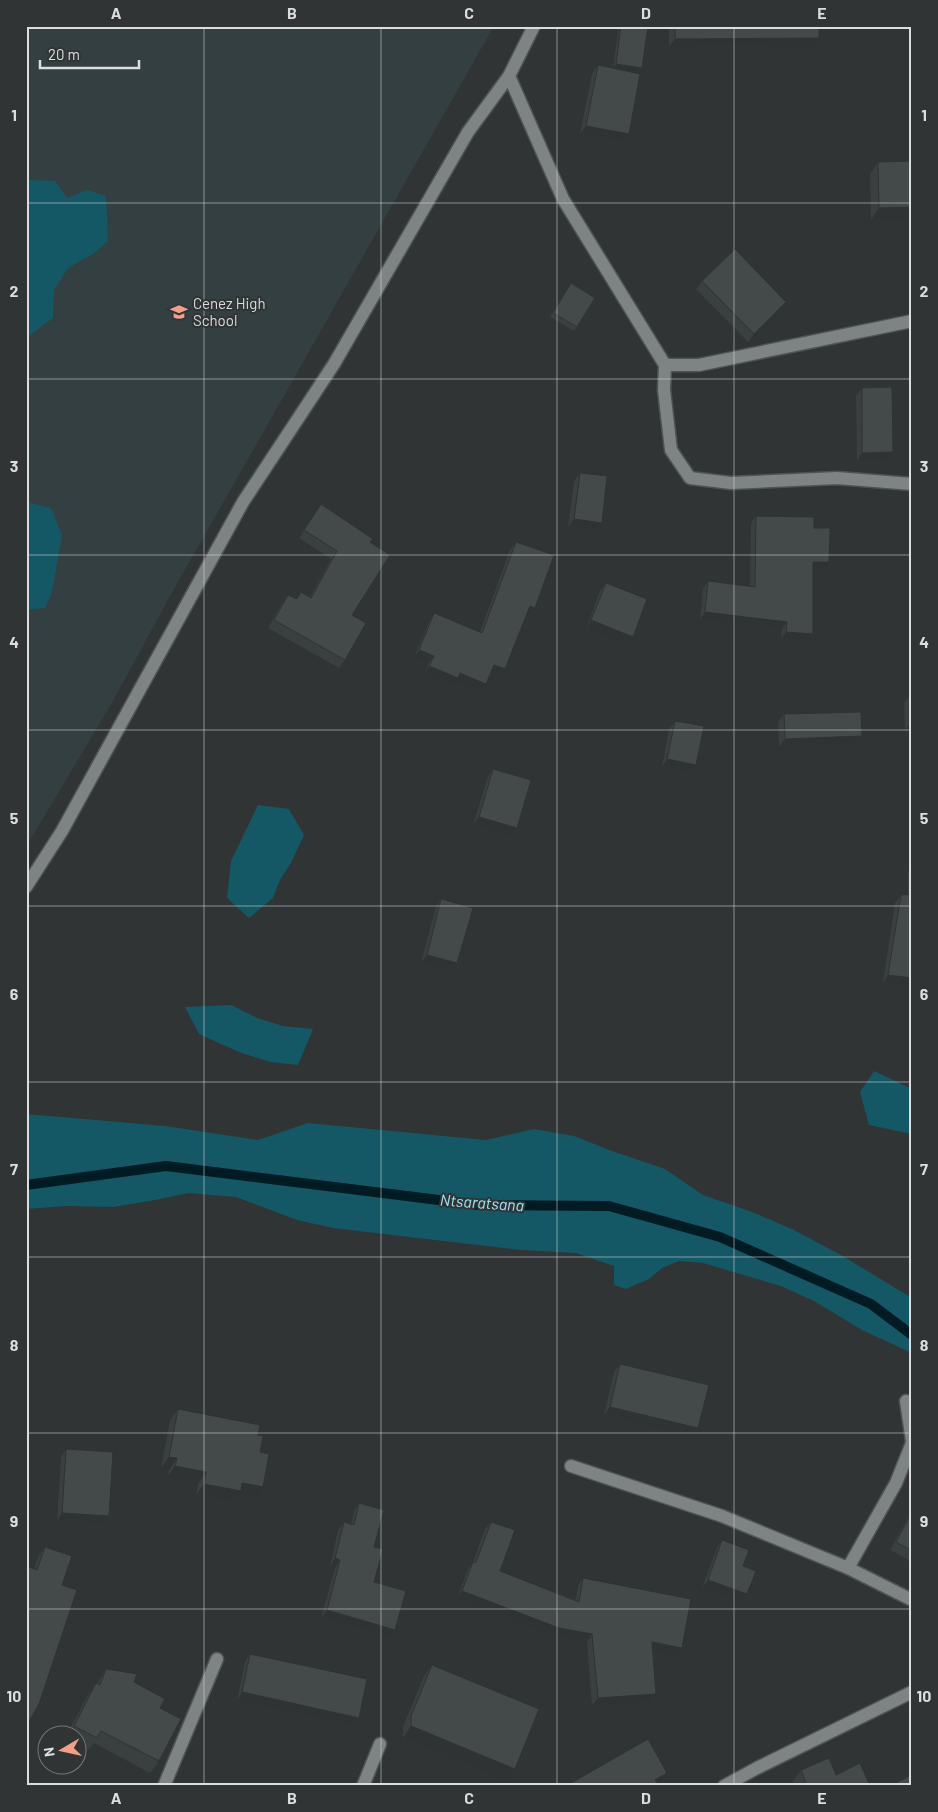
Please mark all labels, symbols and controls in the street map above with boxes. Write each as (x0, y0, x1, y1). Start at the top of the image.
text: A (111, 3, 122, 22)
text: B (287, 3, 297, 22)
text: C (464, 3, 474, 22)
text: D (641, 3, 651, 22)
text: E (817, 3, 827, 22)
scale bar (40, 38, 139, 70)
text: 20 m (48, 45, 80, 63)
text: 1 (11, 105, 17, 124)
text: 1 (921, 105, 927, 124)
text: 2 (10, 281, 19, 300)
text: 2 (920, 281, 929, 300)
place label: Cenez High School (193, 294, 265, 329)
school or university icon: Cenez High School (169, 302, 189, 322)
text: 3 (10, 456, 18, 475)
text: 3 (920, 456, 928, 475)
text: 4 (9, 632, 19, 651)
text: 4 (919, 632, 929, 651)
text: 5 (10, 808, 19, 827)
text: 5 (920, 808, 929, 827)
text: 6 (10, 984, 19, 1003)
text: 6 (920, 984, 929, 1003)
text: 7 (10, 1159, 18, 1178)
text: 7 (920, 1159, 928, 1178)
water label: Ntsaratsana (439, 1190, 525, 1214)
text: 8 (10, 1335, 19, 1354)
text: 8 (920, 1335, 929, 1354)
text: 9 (10, 1511, 18, 1530)
text: 9 (920, 1511, 928, 1530)
text: 10 (7, 1686, 21, 1705)
text: 10 (917, 1686, 931, 1705)
north arrow (38, 1724, 88, 1774)
text: N (40, 1746, 58, 1758)
text: A (111, 1788, 122, 1807)
text: B (287, 1788, 297, 1807)
text: C (464, 1788, 474, 1807)
text: D (641, 1788, 651, 1807)
text: E (817, 1788, 827, 1807)

